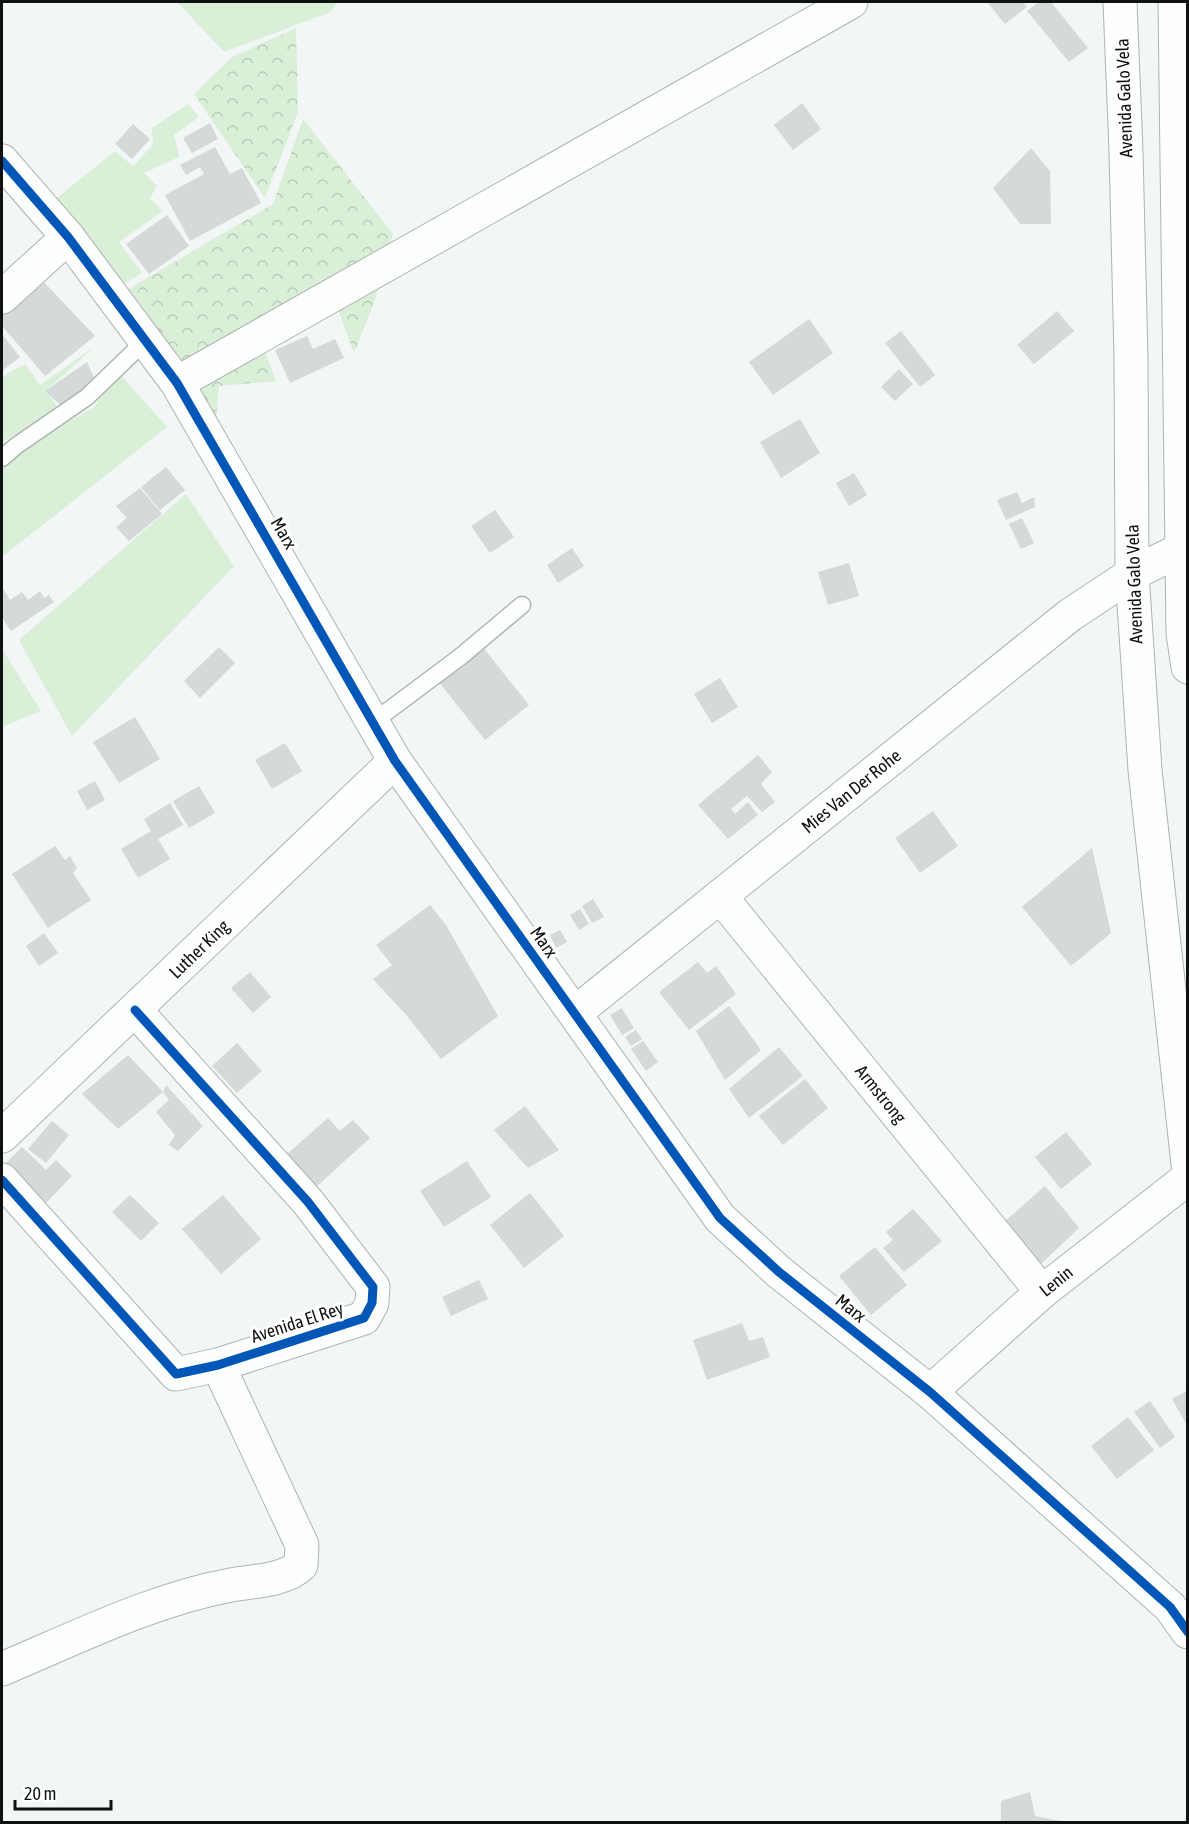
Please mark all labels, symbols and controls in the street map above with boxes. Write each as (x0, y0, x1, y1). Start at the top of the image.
street label: Avenida Galo Vela (1111, 38, 1137, 158)
street label: Marx (267, 513, 301, 553)
street label: Avenida Galo Vela (1121, 524, 1147, 644)
street label: Mies Van Der Rohe (797, 745, 905, 837)
street label: Luther King (165, 915, 233, 983)
street label: Marx (526, 922, 562, 962)
street label: Armstrong (851, 1061, 911, 1128)
street label: Lenin (1035, 1261, 1077, 1301)
street label: Marx (832, 1289, 870, 1327)
street label: Avenida El Rey (248, 1297, 346, 1347)
scale bar (15, 1773, 111, 1811)
text: 20 m (24, 1783, 56, 1804)

